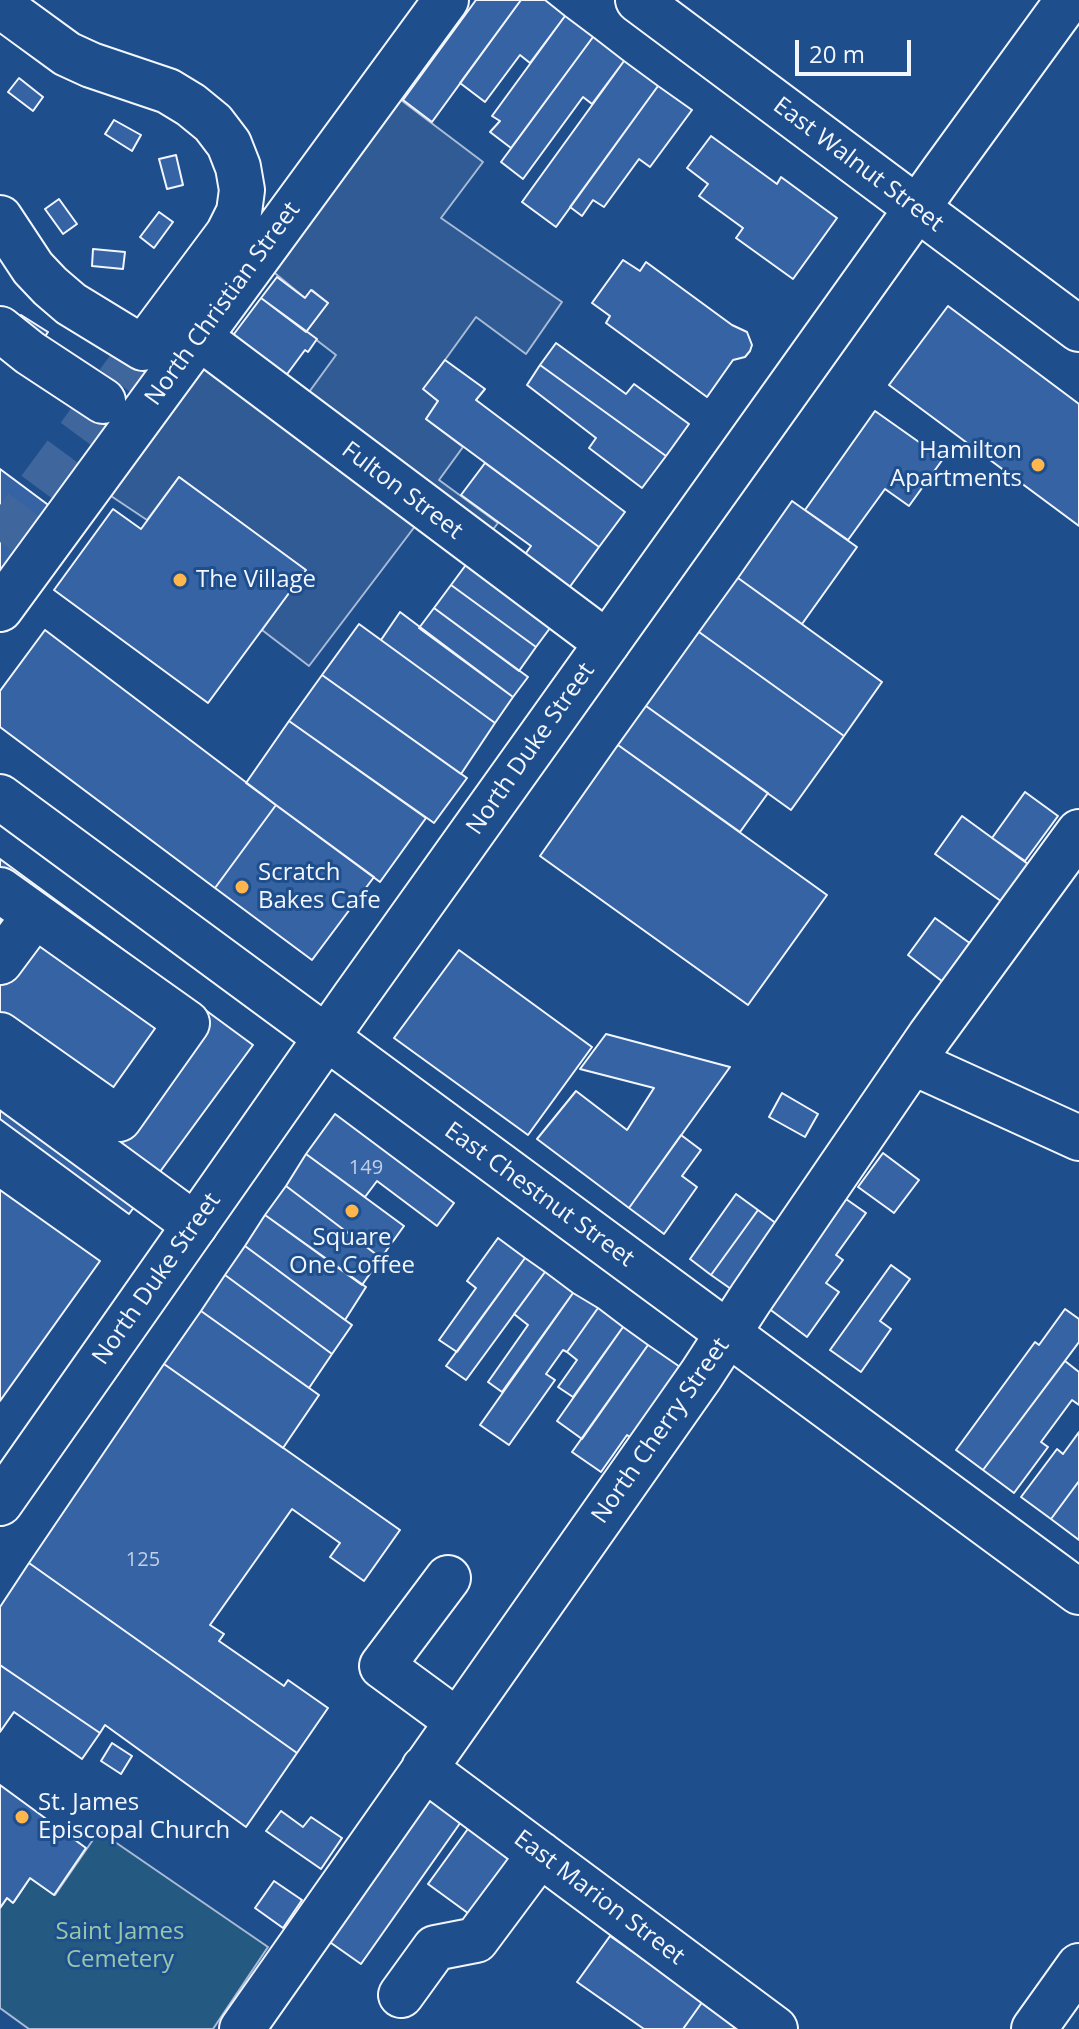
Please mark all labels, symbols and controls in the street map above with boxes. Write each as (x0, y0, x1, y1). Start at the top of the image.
scale bar (799, 24, 915, 74)
text: 20 m (809, 37, 865, 70)
street label: East Walnut Street (767, 92, 949, 238)
street label: North Christian Street (139, 196, 307, 412)
street label: Fulton Street (336, 436, 468, 546)
place label: Hamilton Apartments (890, 437, 1022, 493)
marker: Hamilton Apartments (1029, 456, 1047, 474)
place label: The Village (196, 566, 316, 594)
marker: The Village (171, 571, 189, 589)
street label: North Duke Street (461, 657, 601, 841)
place label: Scratch Bakes Cafe (258, 859, 381, 915)
marker: Scratch Bakes Cafe (233, 878, 251, 896)
street label: East Chestnut Street (439, 1117, 639, 1273)
house number: 149 (349, 1156, 383, 1180)
street label: North Duke Street (87, 1187, 227, 1371)
marker: Square One Coffee (343, 1202, 361, 1220)
place label: Square One Coffee (289, 1224, 415, 1280)
street label: North Cherry Street (586, 1333, 736, 1529)
house number: 125 (126, 1548, 160, 1572)
place label: St. James Episcopal Church (38, 1789, 230, 1845)
marker: St. James Episcopal Church (13, 1808, 31, 1826)
street label: East Marion Street (508, 1824, 690, 1972)
park label: Saint James Cemetery (56, 1918, 184, 1974)

